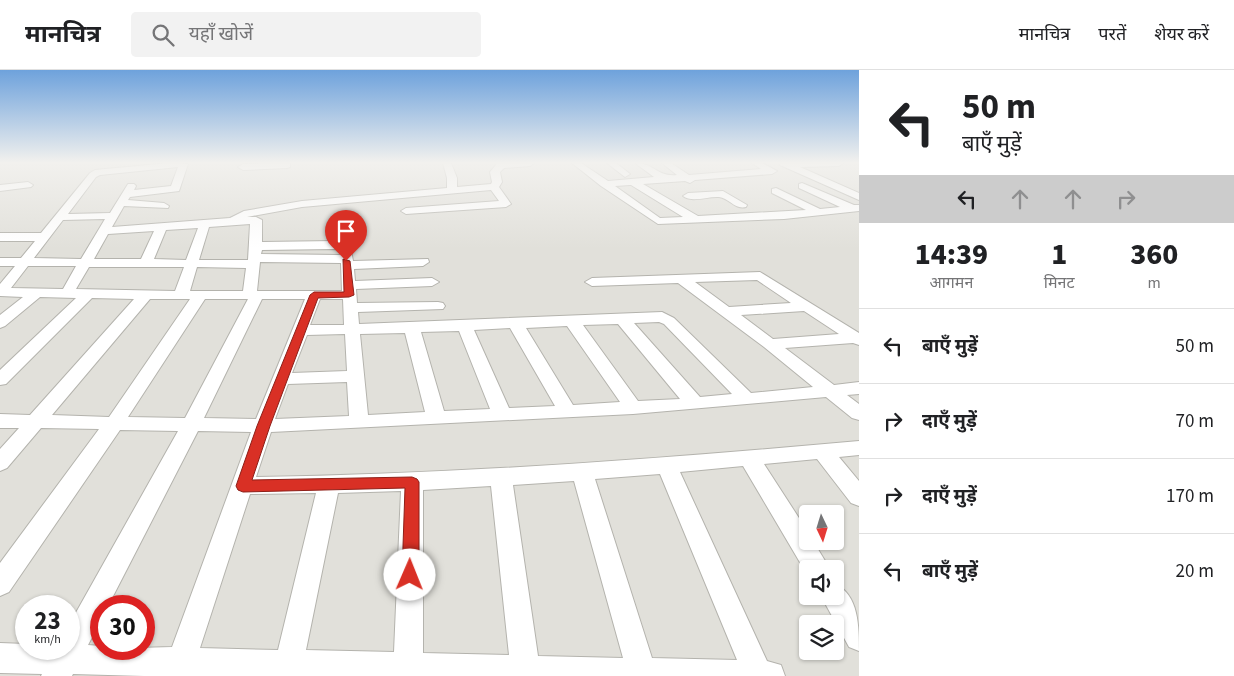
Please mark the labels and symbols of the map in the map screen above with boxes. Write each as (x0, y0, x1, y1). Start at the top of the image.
pin (325, 210, 367, 261)
north arrow (799, 505, 844, 550)
position arrow (383, 548, 435, 600)
speed limit sign: 30 (90, 595, 155, 660)

